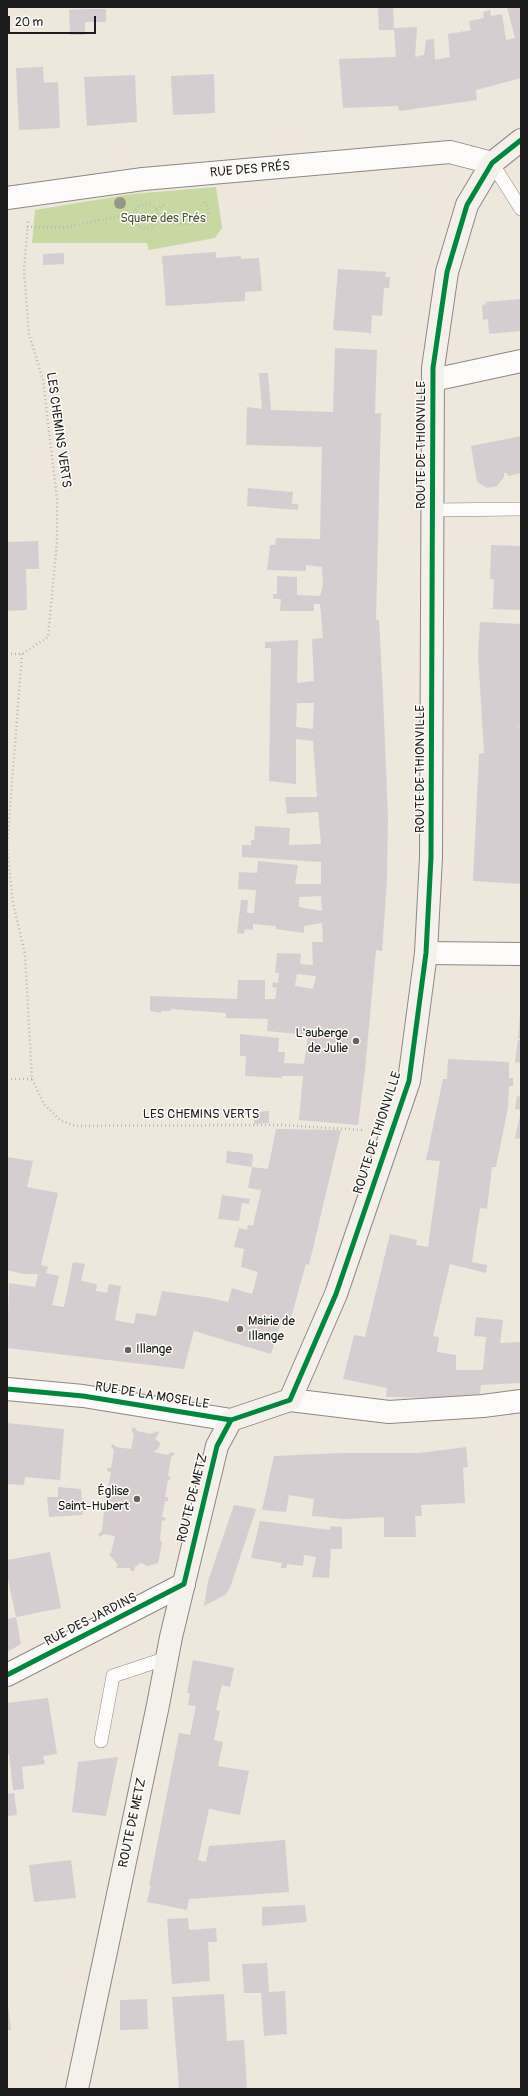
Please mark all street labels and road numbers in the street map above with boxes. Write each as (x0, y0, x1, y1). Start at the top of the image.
street label: RUE DES PRÉS (209, 159, 291, 181)
street label: LES CHEMINS VERTS (42, 371, 74, 489)
street label: ROUTE DE THIONVILLE (414, 381, 430, 509)
street label: ROUTE DE THIONVILLE (413, 705, 429, 833)
street label: ROUTE DE THIONVILLE (351, 1070, 405, 1196)
street label: LES CHEMINS VERTS (143, 1107, 259, 1123)
street label: RUE DE LA MOSELLE (94, 1379, 210, 1413)
street label: ROUTE DE METZ (174, 1452, 212, 1544)
street label: RUE DES JARDINS (42, 1590, 140, 1650)
street label: ROUTE DE METZ (116, 1777, 150, 1869)

